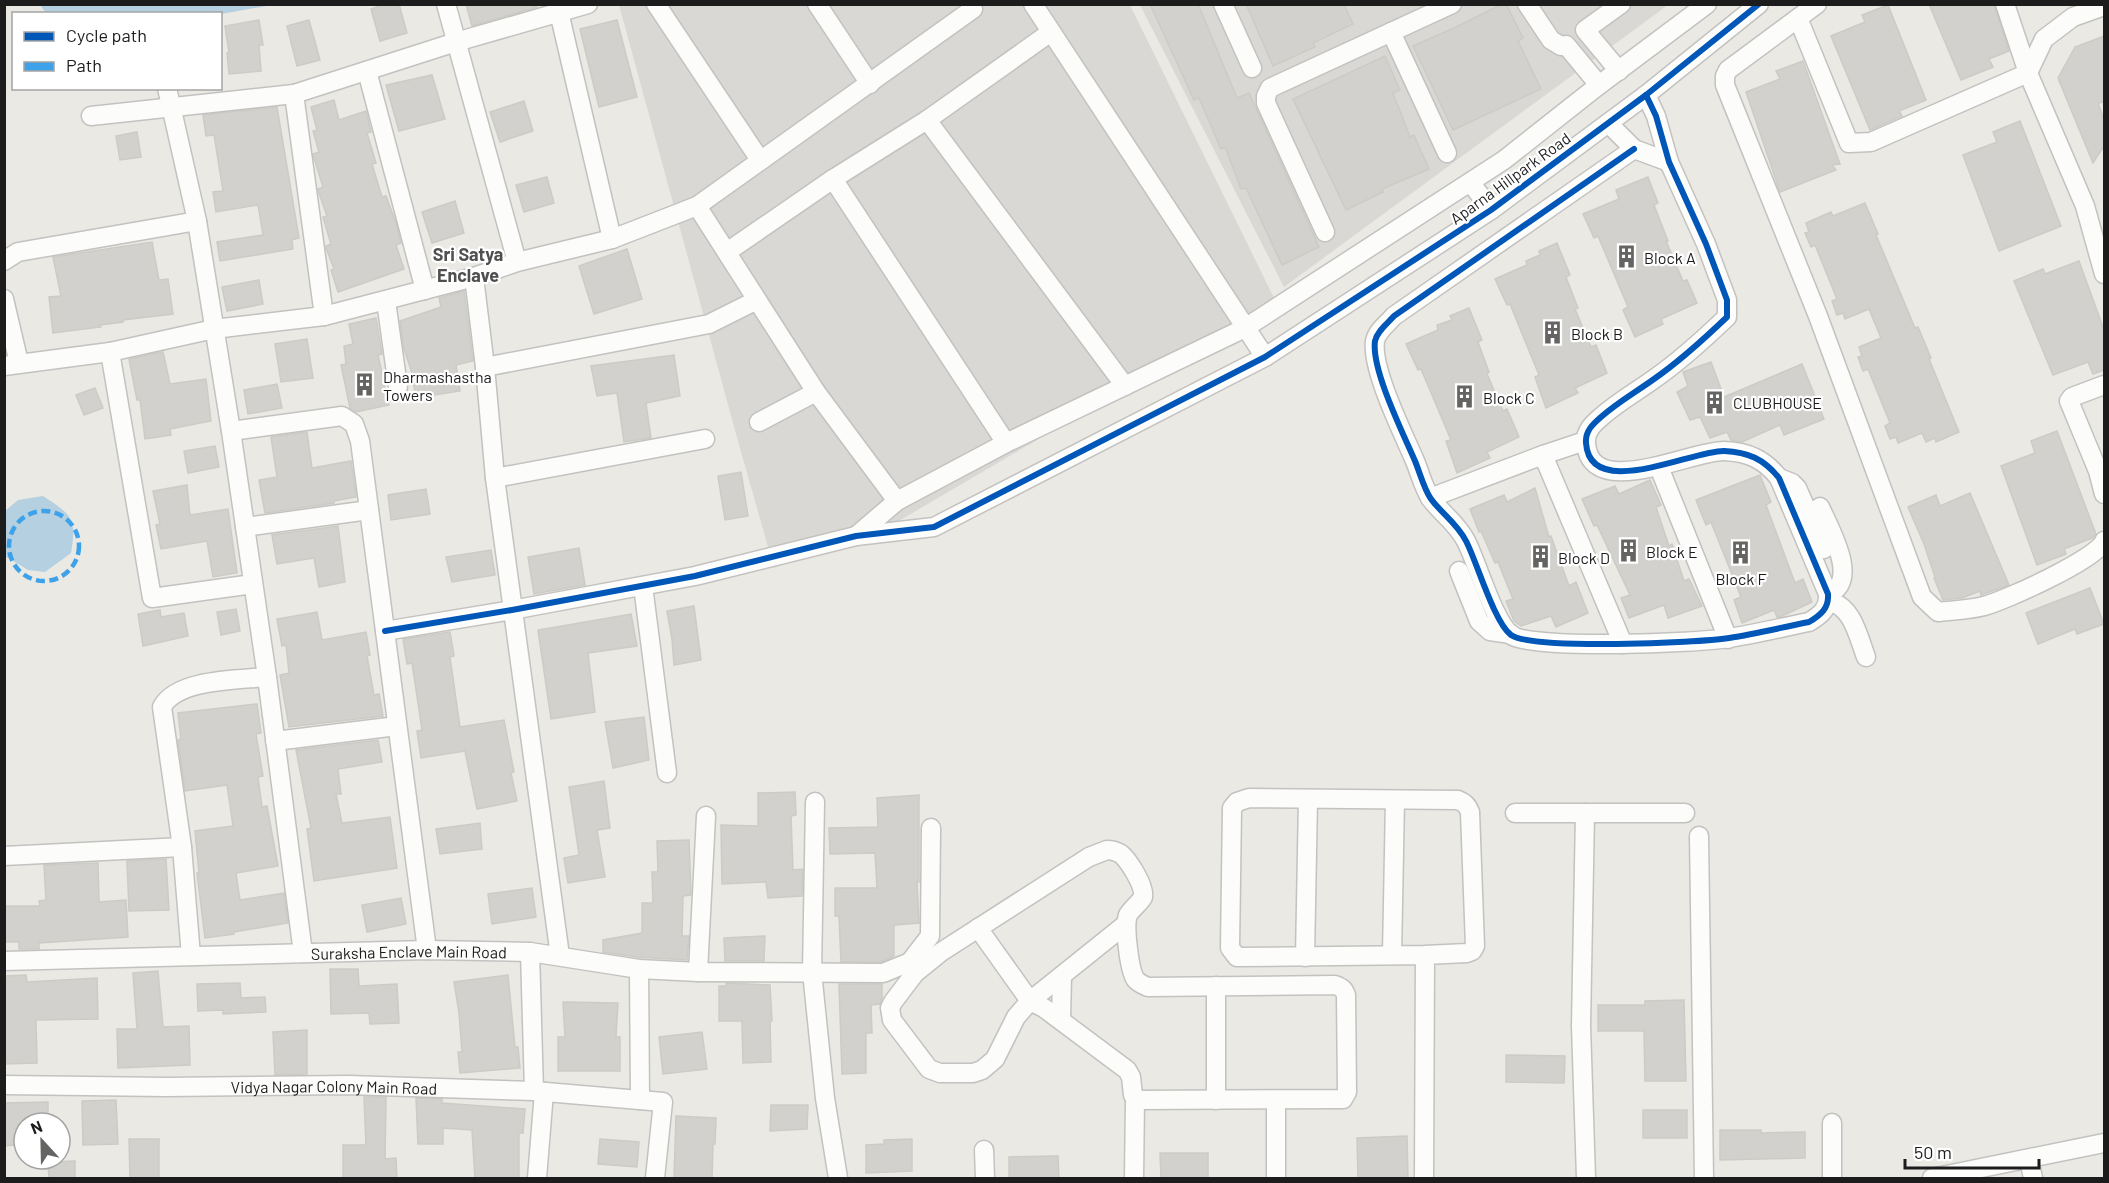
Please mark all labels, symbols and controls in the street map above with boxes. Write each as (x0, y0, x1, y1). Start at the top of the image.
legend (12, 12, 222, 90)
text: Cycle path (66, 24, 147, 46)
text: Path (66, 54, 102, 76)
street label: Aparna Hillpark Road (1446, 128, 1574, 228)
district label: Sri Satya Enclave (433, 243, 503, 286)
building icon: Block A (1613, 244, 1639, 270)
place label: Block A (1644, 248, 1696, 267)
building icon: Block B (1540, 320, 1566, 346)
place label: Block B (1571, 324, 1623, 343)
place label: Dharmashastha Towers (383, 367, 492, 404)
building icon: Dharmashastha Towers (352, 372, 378, 398)
building icon: Block C (1452, 384, 1478, 410)
place label: Block C (1483, 388, 1535, 407)
building icon: CLUBHOUSE (1702, 389, 1728, 415)
place label: CLUBHOUSE (1733, 393, 1822, 412)
building icon: Block E (1615, 538, 1641, 564)
building icon: Block F (1728, 540, 1754, 566)
place label: Block E (1646, 542, 1698, 561)
building icon: Block D (1527, 544, 1553, 570)
place label: Block D (1558, 548, 1610, 567)
place label: Block F (1715, 569, 1767, 588)
street label: Suraksha Enclave Main Road (311, 940, 507, 963)
street label: Vidya Nagar Colony Main Road (231, 1075, 438, 1097)
north arrow (12, 1111, 72, 1171)
text: N (28, 1116, 45, 1137)
scale bar (1905, 1132, 2038, 1170)
text: 50 m (1914, 1141, 1952, 1163)

